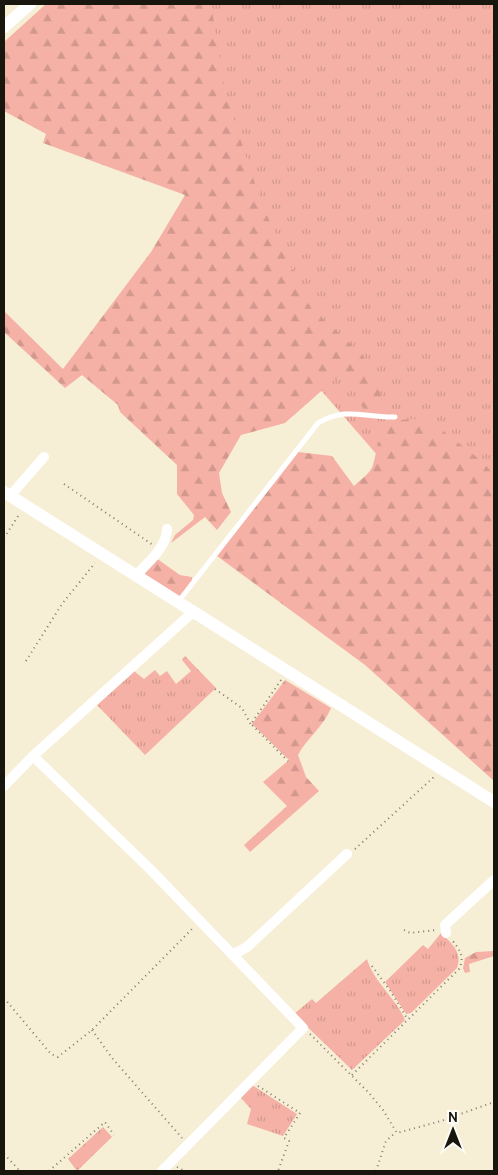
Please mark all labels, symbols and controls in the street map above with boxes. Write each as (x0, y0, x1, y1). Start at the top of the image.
north arrow (428, 1105, 478, 1155)
text: N (448, 1108, 458, 1126)

